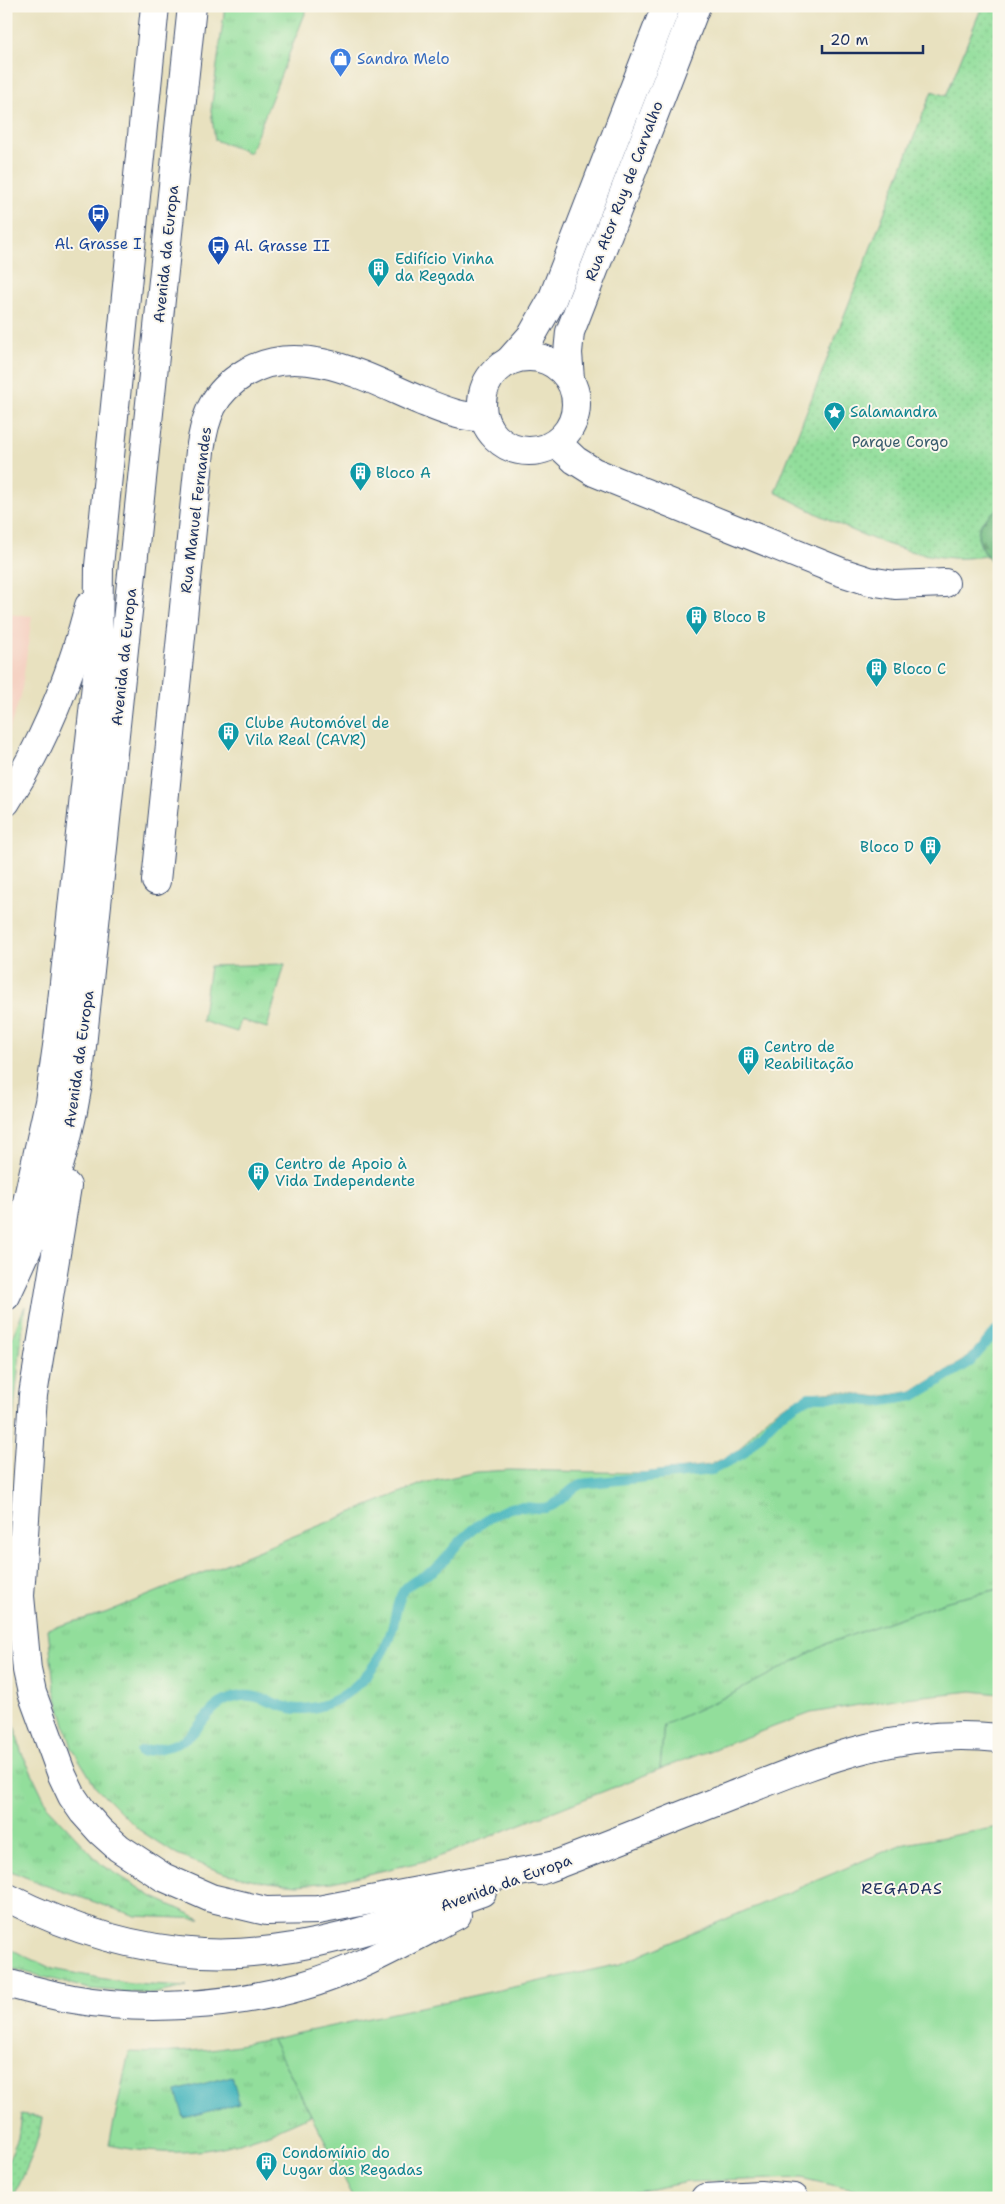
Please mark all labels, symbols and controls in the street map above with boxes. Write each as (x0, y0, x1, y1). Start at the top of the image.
scale bar (822, 22, 924, 54)
text: 20 m (830, 30, 869, 50)
shop icon: Sandra Melo (329, 47, 353, 78)
place label: Sandra Melo (357, 49, 450, 69)
street label: Rua Ator Ruy de Carvalho (580, 98, 668, 284)
street label: Avenida da Europa (149, 184, 183, 324)
bus stop icon: Al. Grasse I (86, 203, 110, 234)
place label: Al. Grasse I (54, 234, 142, 254)
bus stop icon: Al. Grasse II (206, 234, 230, 265)
place label: Al. Grasse II (234, 236, 330, 256)
place label: Edifício Vinha da Regada (395, 249, 494, 286)
building icon: Edifício Vinha da Regada (367, 256, 391, 287)
place icon: Salamandra (822, 400, 846, 431)
place label: Salamandra (850, 402, 938, 422)
street label: Rua Manuel Fernandes (176, 426, 216, 594)
park label: Parque Corgo (852, 432, 948, 452)
building icon: Bloco A (348, 461, 372, 492)
place label: Bloco A (376, 463, 431, 483)
street label: Avenida da Europa (107, 587, 141, 727)
building icon: Bloco B (685, 605, 709, 636)
place label: Bloco B (713, 607, 766, 627)
building icon: Bloco C (865, 657, 889, 688)
place label: Bloco C (893, 659, 946, 679)
place label: Clube Automóvel de Vila Real (CAVR) (245, 713, 389, 750)
building icon: Clube Automóvel de Vila Real (CAVR) (217, 720, 241, 751)
building icon: Bloco D (918, 835, 942, 866)
place label: Bloco D (860, 837, 914, 857)
street label: Avenida da Europa (59, 988, 99, 1129)
place label: Centro de Reabilitação (764, 1037, 854, 1074)
building icon: Centro de Reabilitação (736, 1044, 760, 1075)
place label: Centro de Apoio à Vida Independente (275, 1154, 415, 1191)
building icon: Centro de Apoio à Vida Independente (247, 1161, 271, 1192)
street label: Avenida da Europa (438, 1850, 575, 1916)
district label: REGADAS (861, 1878, 943, 1899)
place label: Condomínio do Lugar das Regadas (282, 2143, 423, 2180)
building icon: Condomínio do Lugar das Regadas (254, 2150, 278, 2181)

